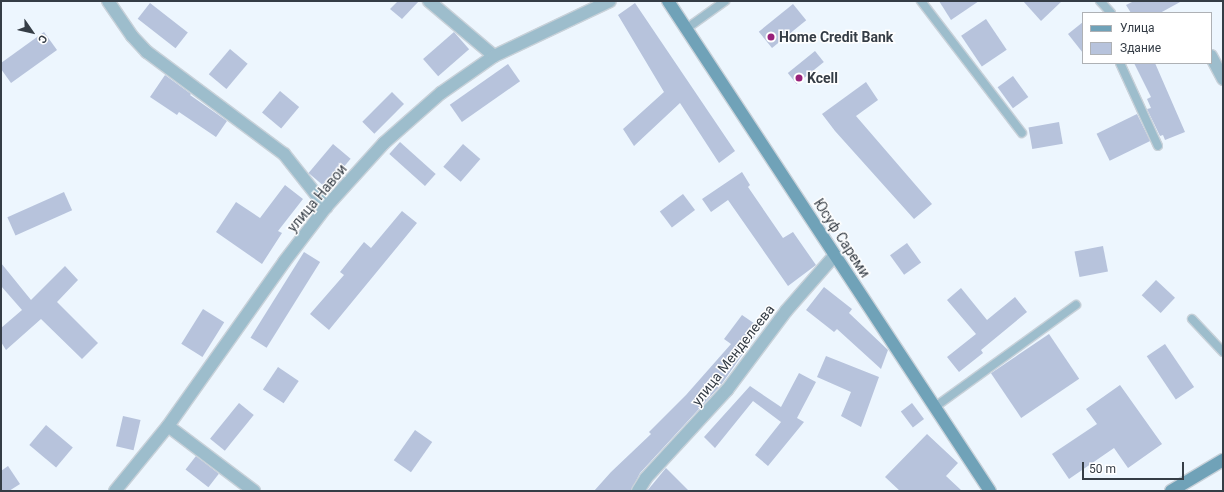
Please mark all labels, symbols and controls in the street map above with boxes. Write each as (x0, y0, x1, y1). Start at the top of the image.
north arrow (12, 12, 52, 52)
legend (1082, 12, 1212, 64)
text: Улица (1120, 21, 1155, 35)
place label: Home Credit Bank (779, 29, 893, 45)
text: С (35, 32, 50, 46)
marker: Home Credit Bank (766, 32, 776, 42)
text: Здание (1120, 41, 1161, 55)
place label: Kcell (807, 70, 838, 86)
marker: Kcell (794, 73, 804, 83)
street label: улица Навои (284, 161, 350, 235)
street label: Юсуф Сареми (810, 195, 874, 281)
street label: улица Менделеева (688, 301, 778, 409)
scale bar (1084, 454, 1186, 480)
text: 50 m (1089, 462, 1116, 476)

